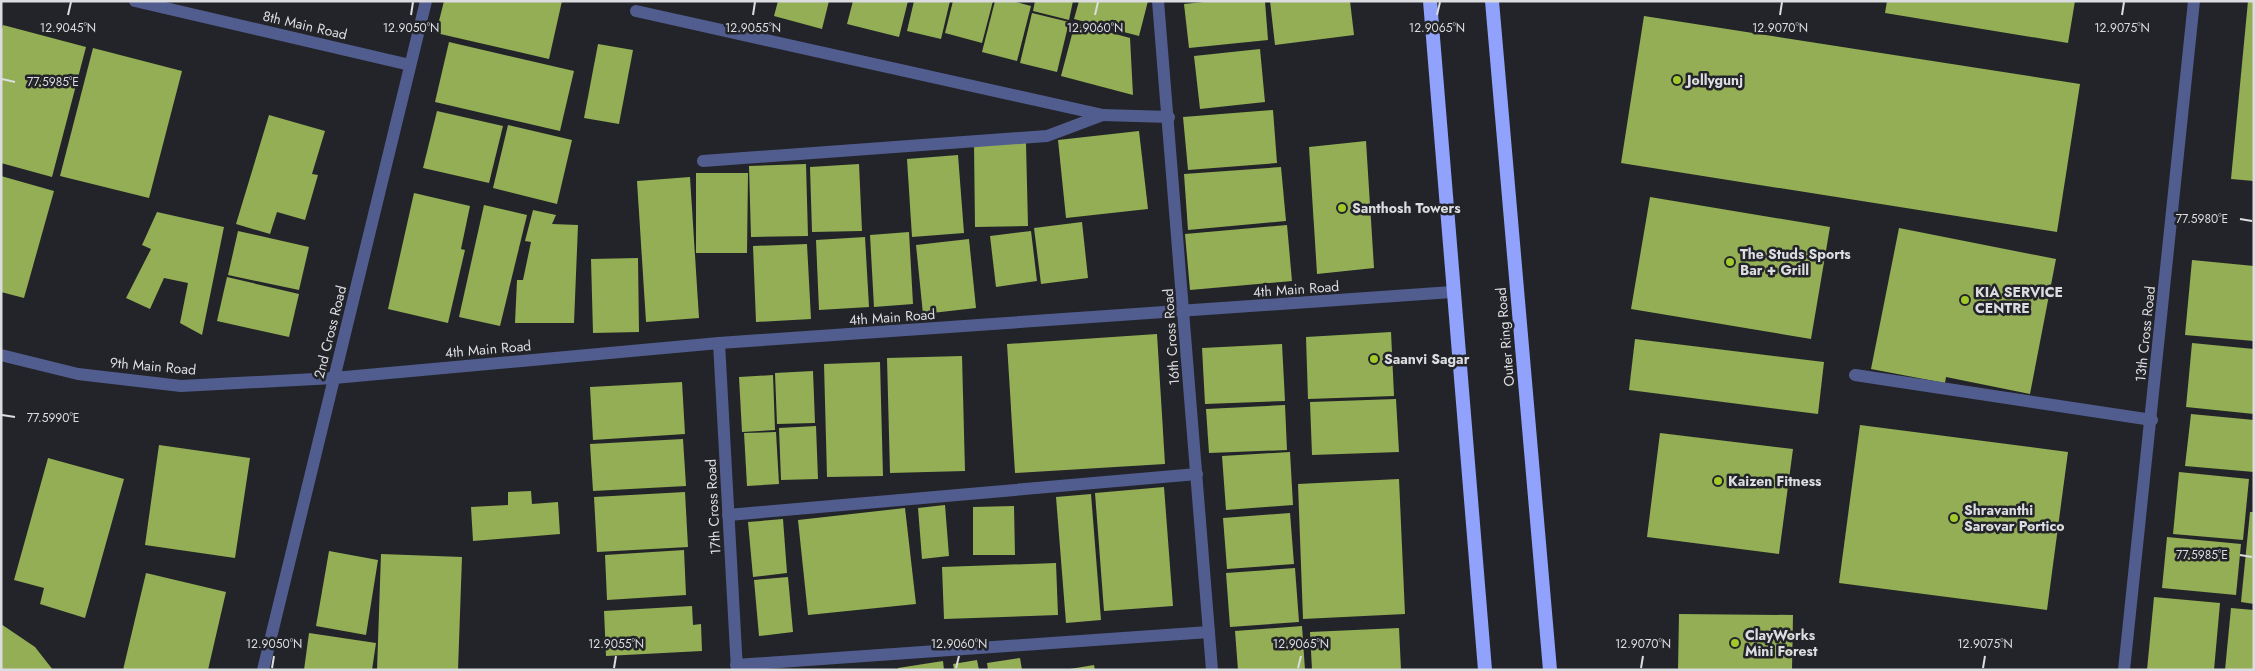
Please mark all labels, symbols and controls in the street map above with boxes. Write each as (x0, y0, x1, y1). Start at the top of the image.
street label: 8th Main Road (261, 6, 349, 44)
text: 12.9045°N (40, 19, 96, 37)
text: 12.9050°N (383, 19, 439, 37)
text: 12.9055°N (725, 19, 781, 37)
text: 12.9060°N (1067, 19, 1123, 37)
text: 12.9065°N (1409, 19, 1465, 37)
text: 12.9070°N (1752, 19, 1808, 37)
text: 12.9075°N (2094, 19, 2150, 37)
place label: Jollygunj (1684, 70, 1743, 90)
text: 77.5985°E (27, 73, 79, 91)
marker: Jollygunj (1671, 74, 1683, 86)
place label: Santhosh Towers (1352, 198, 1461, 218)
marker: Santhosh Towers (1336, 202, 1348, 214)
text: 77.5980°E (2176, 210, 2228, 228)
place label: The Studs Sports Bar + Grill (1740, 244, 1851, 280)
marker: The Studs Sports Bar + Grill (1724, 256, 1736, 268)
street label: 4th Main Road (1252, 276, 1340, 302)
place label: KIA SERVICE CENTRE (1975, 282, 2063, 318)
street label: 2nd Cross Road (309, 283, 351, 381)
street label: 13th Cross Road (2130, 285, 2160, 383)
street label: Outer Ring Road (1491, 287, 1519, 387)
street label: 16th Cross Road (1158, 288, 1184, 386)
marker: KIA SERVICE CENTRE (1959, 294, 1971, 306)
street label: 4th Main Road (848, 304, 936, 330)
street label: 4th Main Road (444, 335, 532, 363)
place label: Saanvi Sagar (1384, 349, 1470, 369)
street label: 9th Main Road (109, 352, 197, 380)
marker: Saanvi Sagar (1368, 353, 1380, 365)
text: 77.5990°E (27, 409, 79, 427)
street label: 17th Cross Road (700, 459, 726, 555)
place label: Kaizen Fitness (1728, 471, 1822, 491)
marker: Kaizen Fitness (1712, 475, 1724, 487)
place label: Shravanthi Sarovar Portico (1964, 500, 2065, 536)
marker: Shravanthi Sarovar Portico (1948, 512, 1960, 524)
text: 77.5985°E (2176, 546, 2228, 564)
place label: ClayWorks Mini Forest (1745, 625, 1818, 661)
text: 12.9050°N (246, 635, 302, 653)
text: 12.9055°N (588, 635, 644, 653)
text: 12.9060°N (931, 635, 987, 653)
text: 12.9065°N (1273, 635, 1329, 653)
text: 12.9070°N (1615, 635, 1671, 653)
text: 12.9075°N (1957, 635, 2013, 653)
marker: ClayWorks Mini Forest (1729, 637, 1741, 649)

